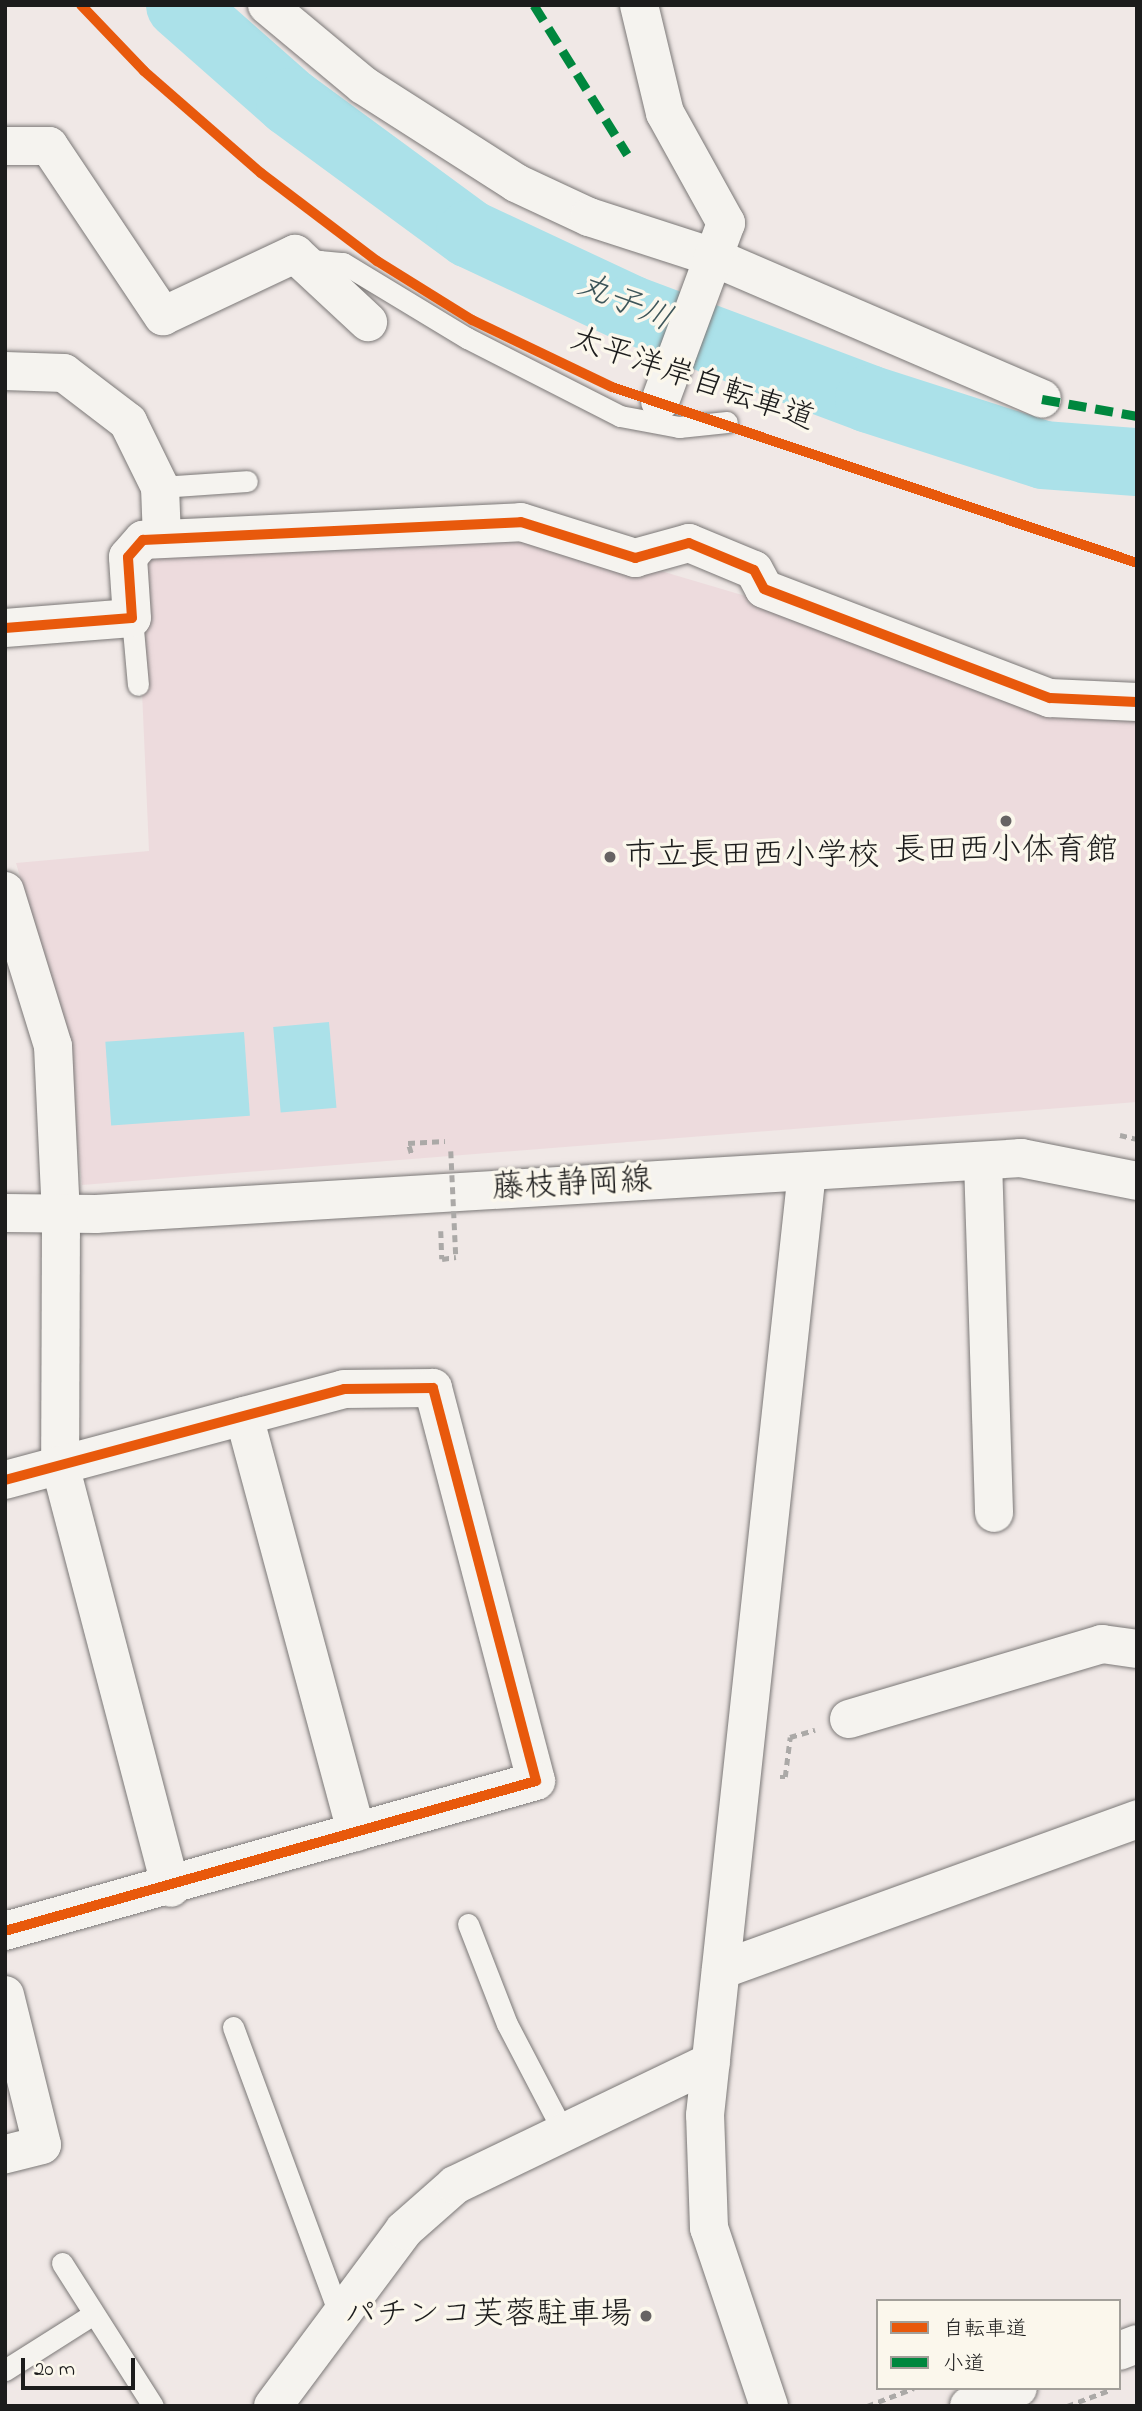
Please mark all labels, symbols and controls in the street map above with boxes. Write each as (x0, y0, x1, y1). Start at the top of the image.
water label: 丸子川 (571, 266, 677, 342)
street label: 太平洋岸自転車道 (565, 321, 819, 441)
marker: 長田西小体育館 (998, 813, 1014, 829)
place label: 長田西小体育館 (894, 833, 1118, 871)
place label: 市立長田西小学校 (624, 838, 880, 876)
marker: 市立長田西小学校 (602, 849, 618, 865)
street label: 藤枝静岡線 (491, 1163, 653, 1209)
place label: パチンコ芙蓉駐車場 (344, 2297, 632, 2335)
legend (876, 2299, 1121, 2390)
marker: パチンコ芙蓉駐車場 (638, 2308, 654, 2324)
text: 自転車道 (943, 2315, 1027, 2345)
scale bar (24, 2344, 138, 2388)
text: 小道 (943, 2350, 985, 2380)
text: 20 m (34, 2355, 75, 2385)

